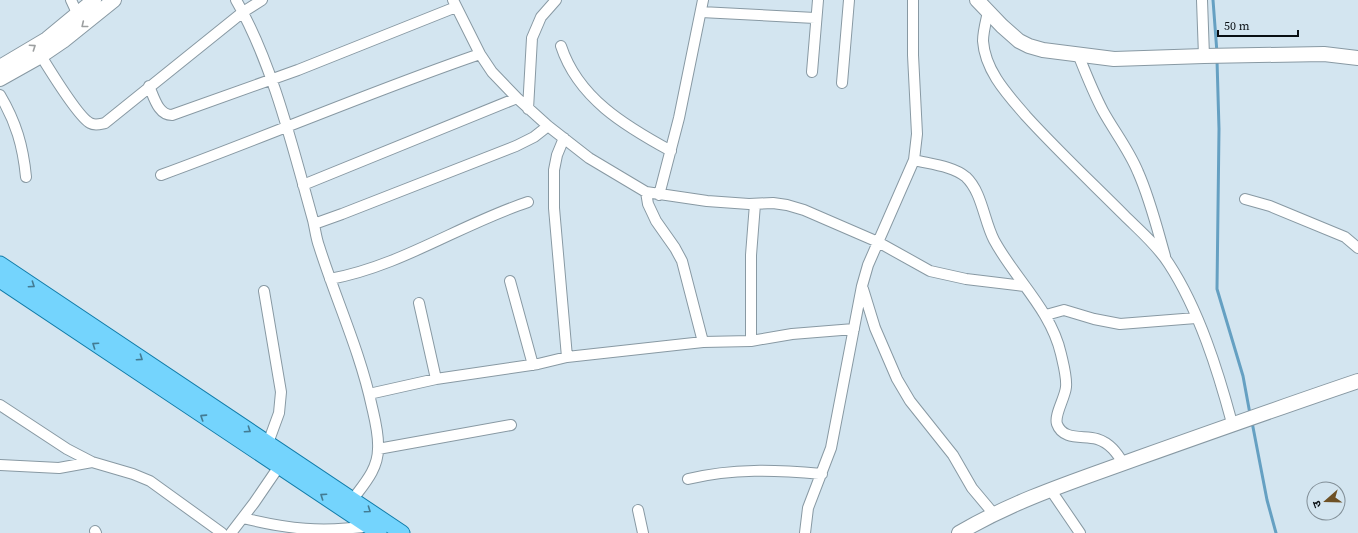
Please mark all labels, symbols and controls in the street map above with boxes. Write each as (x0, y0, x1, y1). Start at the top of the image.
scale bar (1218, 12, 1298, 38)
text: 50 m (1224, 18, 1250, 34)
one-way arrow (82, 20, 89, 27)
one-way arrow (29, 45, 36, 52)
one-way arrow (28, 280, 35, 287)
one-way arrow (92, 343, 99, 350)
one-way arrow (136, 353, 143, 360)
one-way arrow (200, 414, 207, 422)
one-way arrow (244, 425, 251, 433)
north arrow (1306, 481, 1346, 521)
one-way arrow (320, 493, 327, 501)
text: उ (1309, 498, 1325, 510)
one-way arrow (364, 505, 371, 513)

